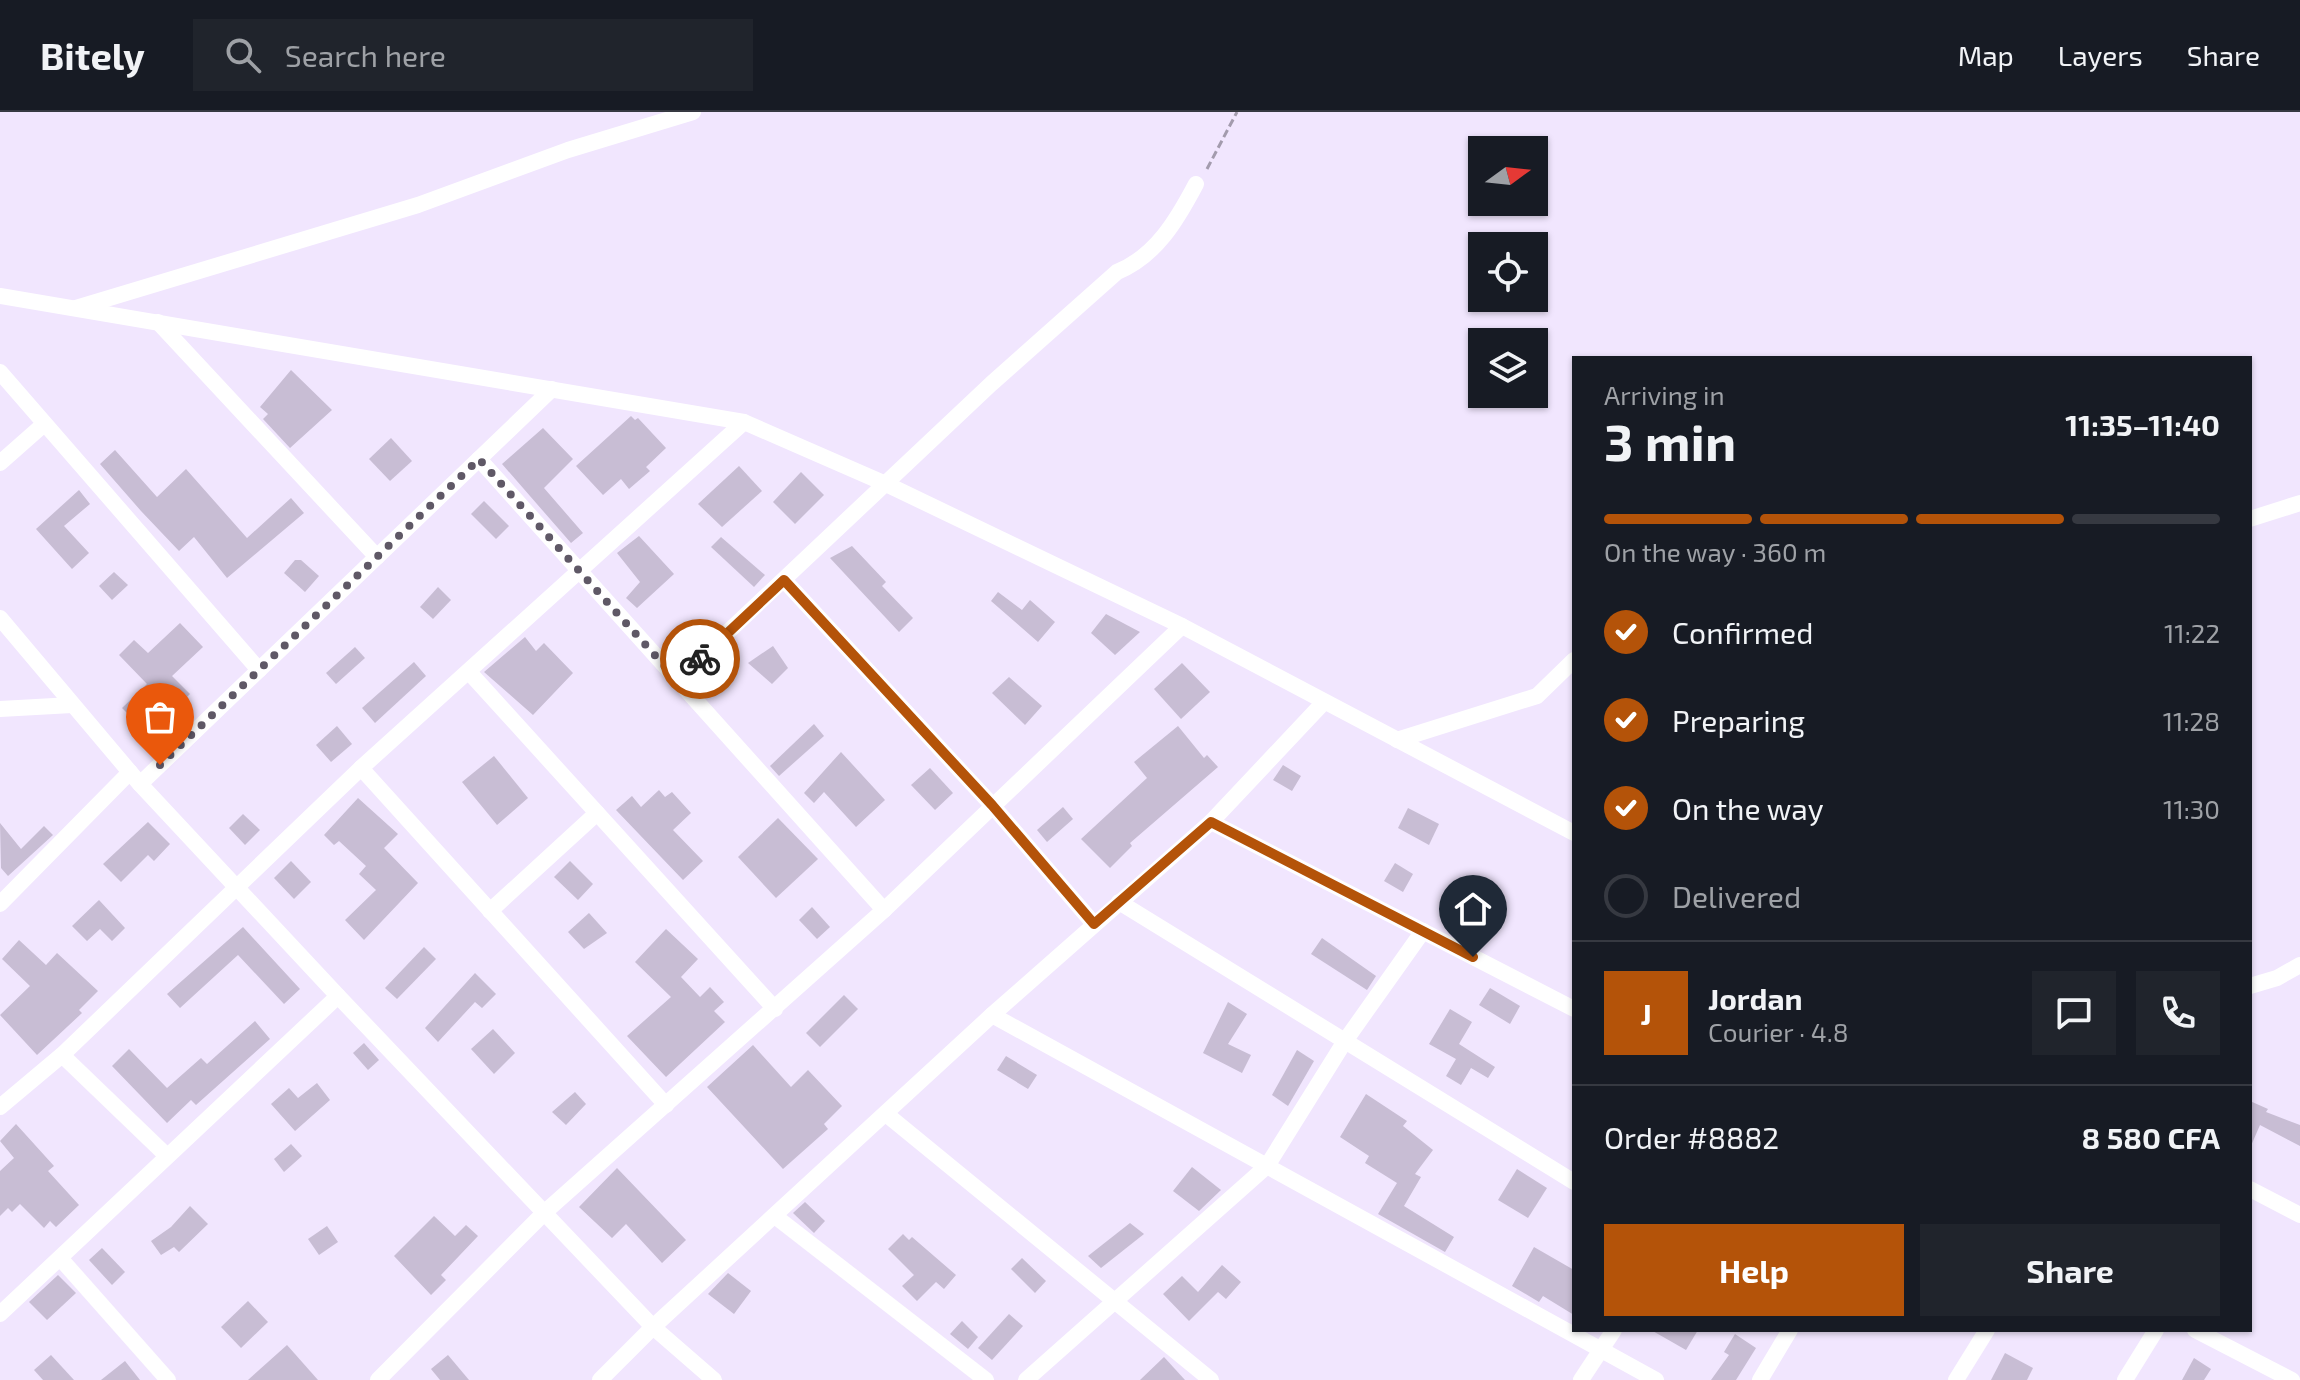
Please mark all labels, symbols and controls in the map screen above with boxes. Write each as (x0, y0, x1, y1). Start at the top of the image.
search box (193, 19, 753, 91)
text: Bitely (40, 32, 145, 78)
icon: search (221, 33, 265, 77)
text: Search here (285, 37, 446, 73)
text: Map (1958, 38, 2014, 72)
text: Layers (2058, 38, 2143, 72)
text: Share (2187, 38, 2260, 72)
north arrow (1468, 136, 1548, 216)
map controls (1468, 136, 1548, 408)
button: locate (1468, 232, 1548, 312)
button: layers (1468, 328, 1548, 408)
text: Arriving in (1604, 379, 1725, 410)
text: 11:35–11:40 (2065, 406, 2220, 442)
text: 3 min (1604, 409, 1736, 471)
text: On the way · 360 m (1604, 536, 1826, 567)
icon: check (1604, 610, 1648, 654)
text: Confirmed (1672, 614, 1813, 650)
text: 11:22 (2164, 617, 2220, 648)
courier (660, 619, 740, 699)
icon: bike (678, 637, 722, 681)
pin (126, 683, 194, 765)
icon: bag (138, 695, 182, 739)
icon: check (1604, 698, 1648, 742)
text: Preparing (1672, 702, 1805, 738)
text: 11:28 (2163, 705, 2220, 736)
icon: check (1604, 786, 1648, 830)
text: On the way (1672, 790, 1824, 826)
text: 11:30 (2163, 793, 2220, 824)
pin (1439, 875, 1507, 957)
text: Delivered (1672, 878, 1801, 914)
icon: home (1451, 887, 1495, 931)
button: chat (2032, 971, 2116, 1055)
button: phone (2136, 971, 2220, 1055)
text: Jordan (1708, 980, 1803, 1016)
text: J (1640, 995, 1652, 1031)
text: Courier · 4.8 (1708, 1016, 1849, 1047)
text: Order #8882 (1604, 1119, 1779, 1155)
text: 8 580 CFA (2082, 1119, 2220, 1155)
button: Help (1604, 1224, 1904, 1316)
button: Share (1920, 1224, 2220, 1316)

